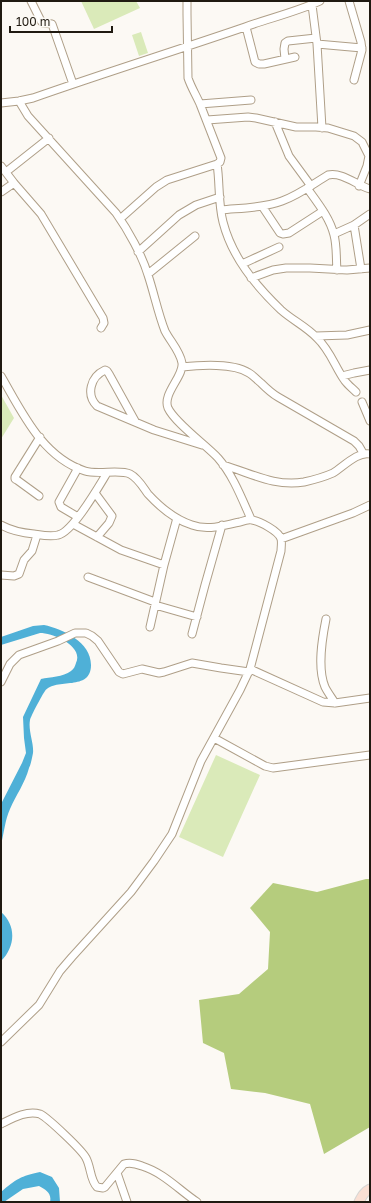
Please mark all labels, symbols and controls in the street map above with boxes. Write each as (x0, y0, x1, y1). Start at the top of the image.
scale bar (10, 8, 112, 34)
text: 100 m (16, 14, 50, 29)

